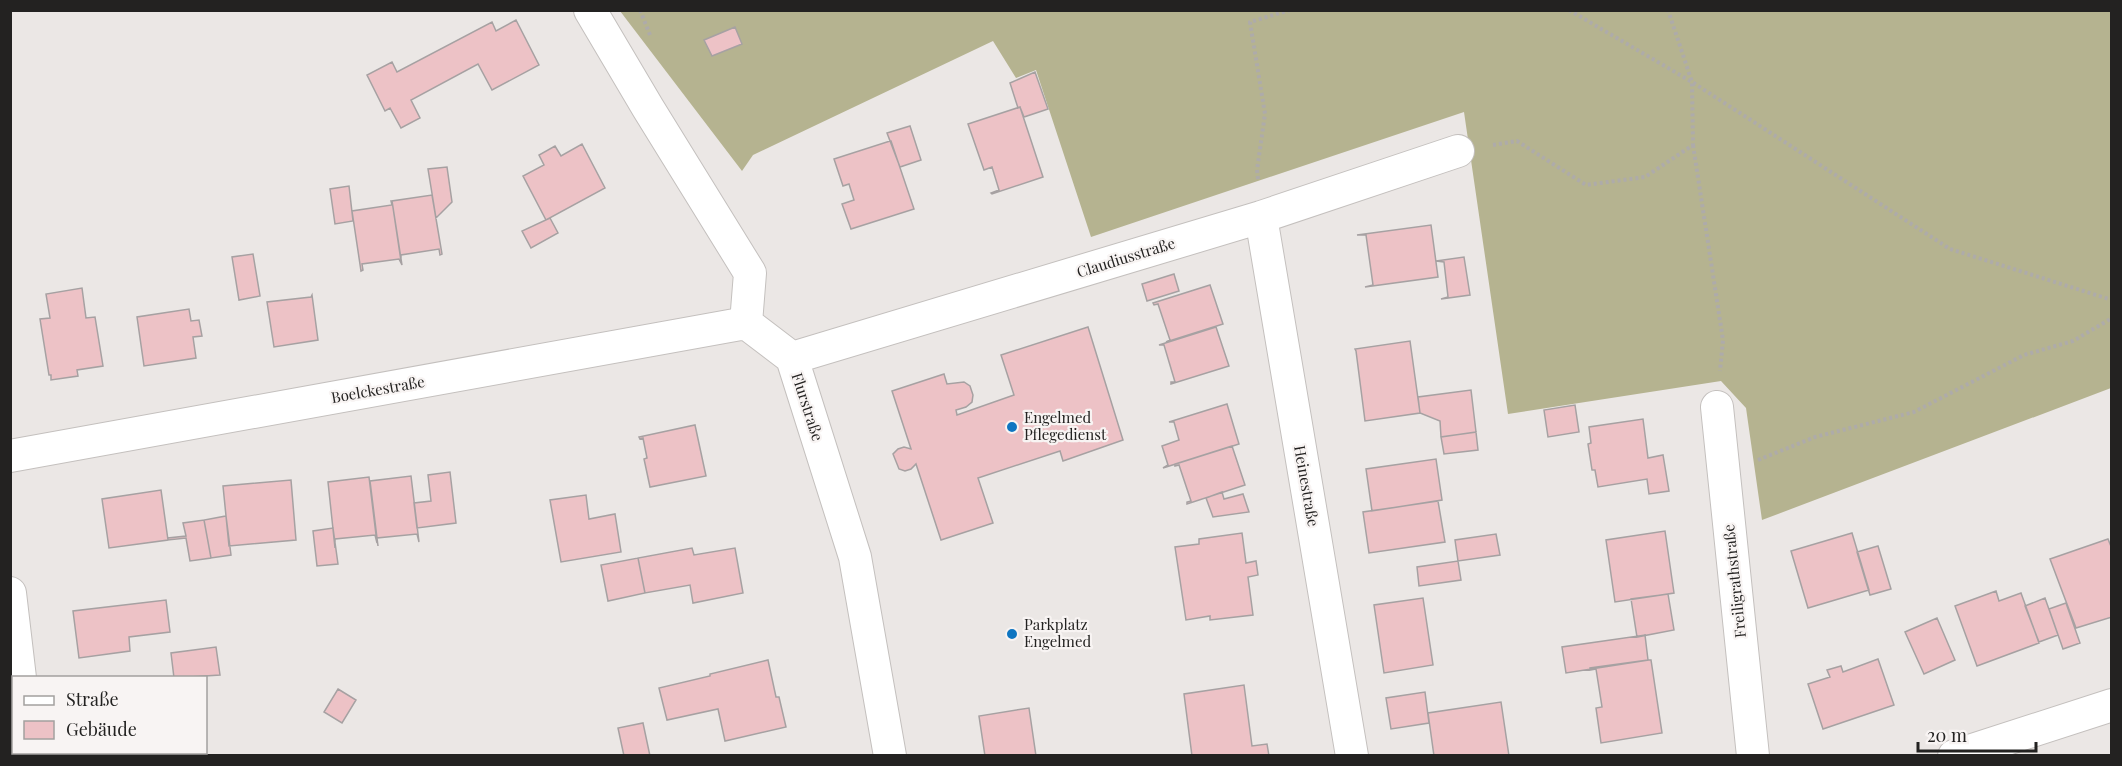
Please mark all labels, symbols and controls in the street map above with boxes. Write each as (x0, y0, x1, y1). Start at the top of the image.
street label: Claudiusstraße (1074, 233, 1177, 281)
street label: Flurstraße (788, 370, 828, 443)
street label: Boelckestraße (330, 371, 426, 407)
place label: Engelmed Pflegedienst (1024, 407, 1107, 444)
marker: Engelmed Pflegedienst (1005, 420, 1019, 434)
street label: Heinestraße (1290, 444, 1324, 528)
street label: Freiligrathstraße (1718, 523, 1750, 639)
place label: Parkplatz Engelmed (1024, 614, 1092, 651)
marker: Parkplatz Engelmed (1005, 627, 1019, 641)
legend (12, 676, 207, 754)
text: Straße (66, 687, 119, 711)
scale bar (1918, 715, 2036, 753)
text: Gebäude (66, 717, 137, 741)
text: 20 m (1927, 723, 1967, 747)

